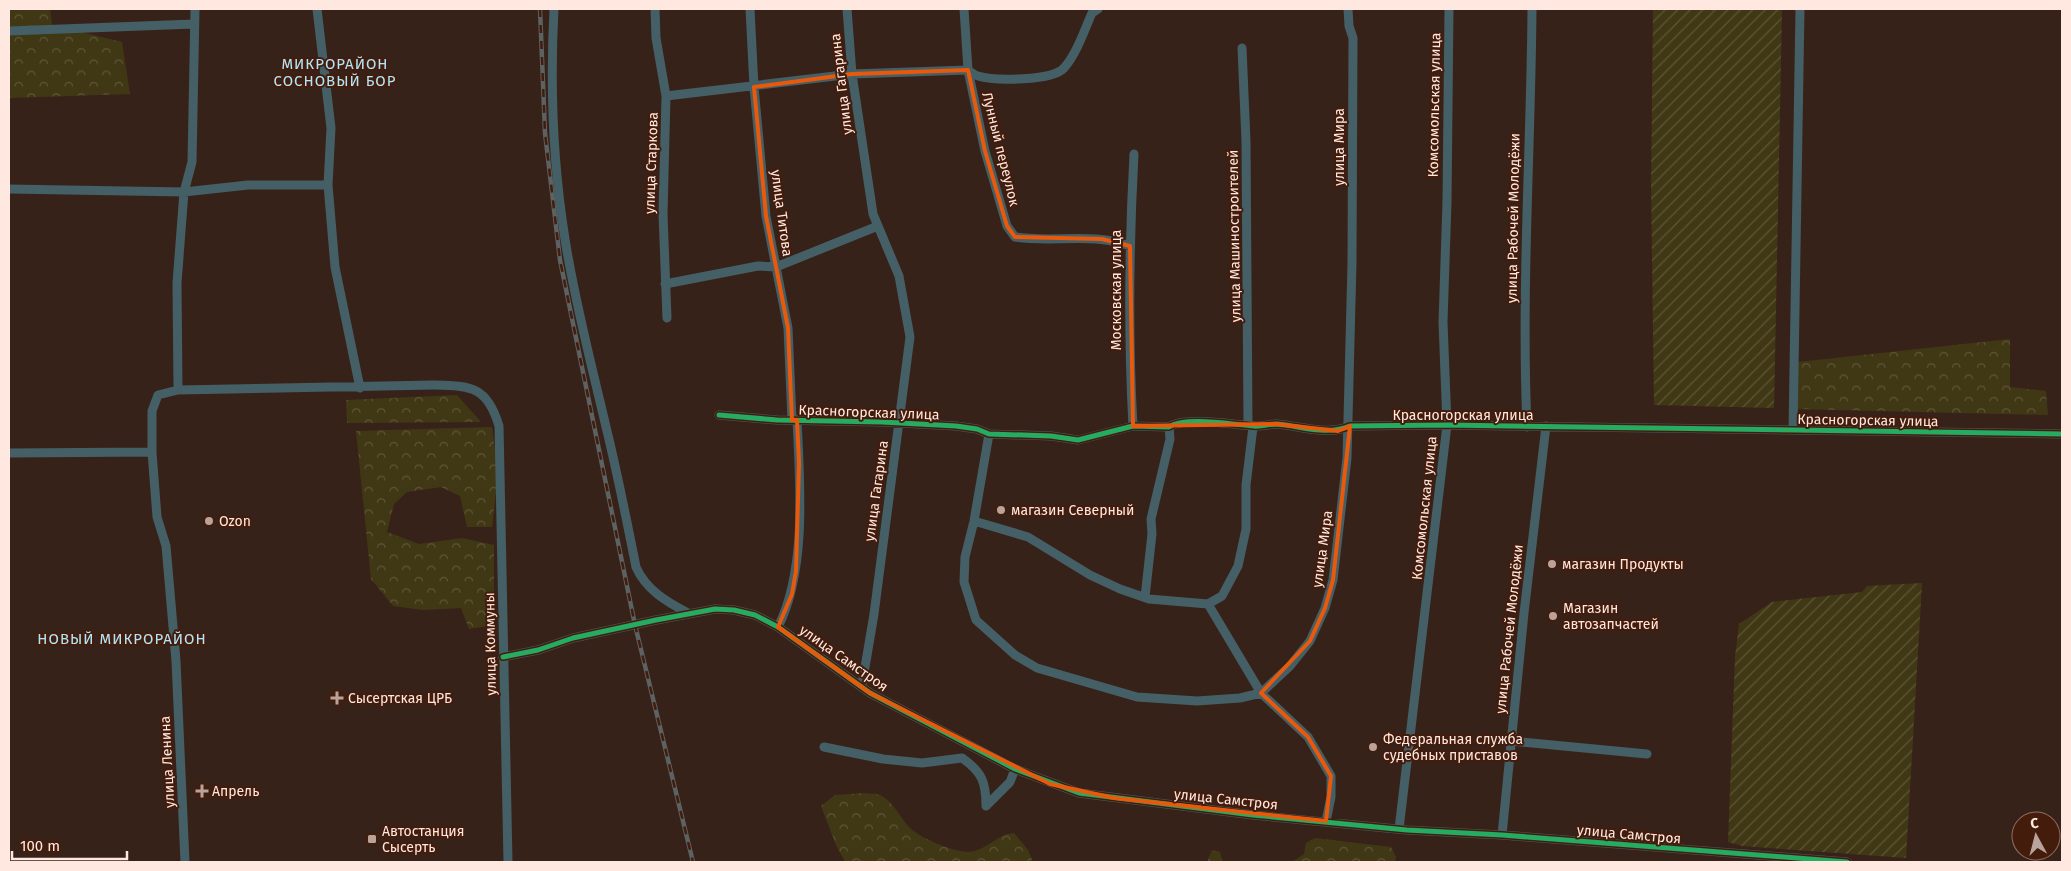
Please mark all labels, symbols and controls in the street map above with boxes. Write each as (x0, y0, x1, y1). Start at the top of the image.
street label: улица Гагарина (827, 32, 856, 135)
street label: Комсомольская улица (1425, 33, 1444, 178)
district label: МИКРОРАЙОН СОСНОВЫЙ БОР (274, 55, 396, 90)
street label: Лунный переулок (978, 90, 1023, 209)
street label: улица Мира (1331, 108, 1348, 186)
street label: улица Старкова (641, 112, 662, 214)
street label: улица Рабочей Молодёжи (1504, 133, 1523, 303)
street label: улица Машиностроителей (1224, 150, 1245, 322)
street label: улица Титова (767, 169, 796, 258)
street label: Московская улица (1108, 230, 1125, 350)
street label: Красногорская улица (798, 402, 940, 423)
street label: Красногорская улица (1392, 407, 1534, 424)
street label: Красногорская улица (1797, 411, 1939, 430)
street label: Комсомольская улица (1408, 435, 1441, 581)
street label: улица Гагарина (861, 440, 892, 543)
place label: магазин Северный (1011, 502, 1134, 519)
marker: магазин Северный (995, 504, 1007, 516)
street label: улица Мира (1309, 509, 1336, 589)
place label: Ozon (219, 513, 251, 530)
marker: Ozon (203, 515, 215, 527)
street label: улица Рабочей Молодёжи (1492, 544, 1527, 715)
place label: магазин Продукты (1562, 556, 1684, 573)
marker: магазин Продукты (1546, 558, 1558, 570)
street label: улица Коммуны (481, 592, 500, 696)
place label: Магазин автозапчастей (1563, 600, 1659, 633)
marker: Магазин автозапчастей (1547, 610, 1559, 622)
street label: улица Самстроя (796, 621, 891, 695)
district label: НОВЫЙ МИКРОРАЙОН (37, 630, 207, 648)
place label: Сысертская ЦРБ (348, 690, 452, 707)
marker: Сысертская ЦРБ (330, 691, 344, 705)
street label: улица Ленина (157, 715, 178, 808)
place label: Федеральная служба судебных приставов (1383, 731, 1523, 764)
marker: Федеральная служба судебных приставов (1367, 741, 1379, 753)
place label: Апрель (212, 783, 259, 800)
marker: Апрель (196, 785, 208, 797)
street label: улица Самстроя (1173, 786, 1279, 813)
north arrow (2011, 811, 2061, 861)
text: С (2029, 815, 2040, 833)
street label: улица Самстроя (1576, 821, 1682, 848)
place label: Автостанция Сысерть (382, 823, 464, 856)
scale bar (12, 828, 128, 860)
marker: Автостанция Сысерть (366, 833, 378, 845)
text: 100 m (20, 837, 60, 855)

